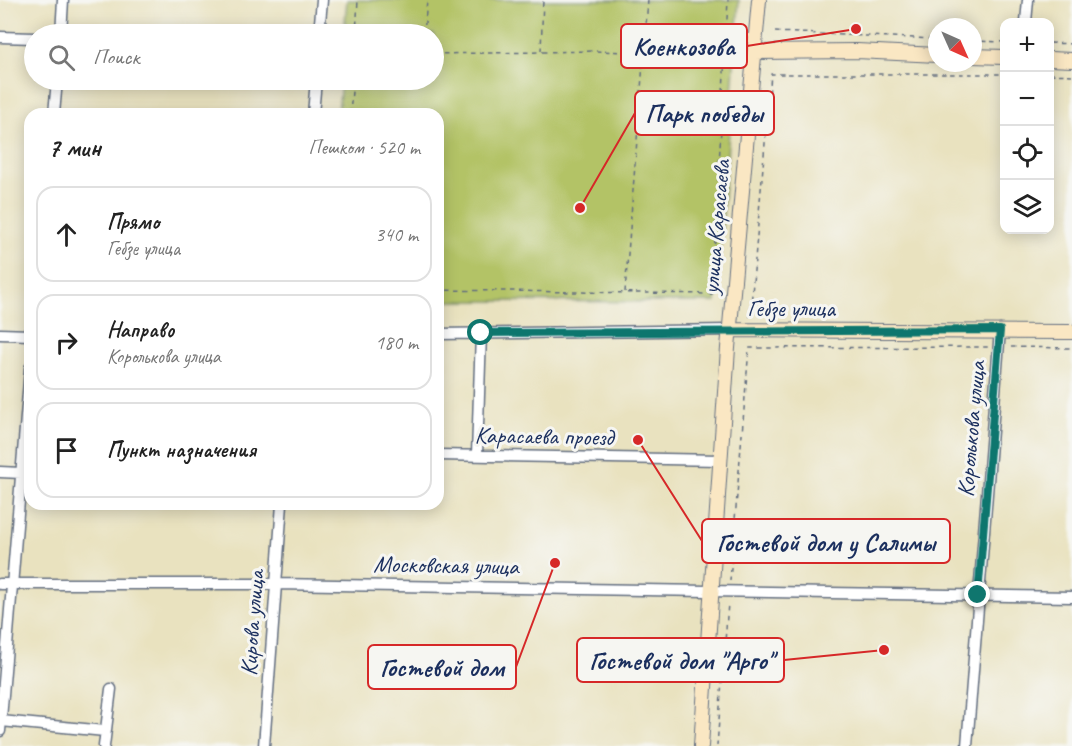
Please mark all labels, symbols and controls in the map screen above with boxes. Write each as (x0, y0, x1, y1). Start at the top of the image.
north arrow (928, 18, 982, 72)
map controls (1000, 18, 1054, 234)
button: + (1000, 18, 1054, 72)
search box (24, 24, 444, 90)
callout: Коенкозова (621, 24, 747, 68)
text: Коенкозова (633, 30, 736, 63)
icon: search (45, 41, 78, 74)
text: Поиск (93, 43, 139, 71)
button: − (1000, 72, 1054, 126)
callout: Парк победы (635, 91, 774, 135)
text: Парк победы (645, 97, 765, 130)
button: locate (1000, 126, 1054, 180)
text: 7 мин (48, 131, 101, 164)
text: Пешком · 520 m (308, 135, 420, 160)
street label: улица Карасаева (695, 157, 737, 297)
button: layers (1000, 180, 1054, 234)
text: Прямо (107, 208, 159, 236)
icon: ahead (50, 218, 83, 251)
text: 340 m (375, 222, 418, 247)
text: Гебзе улица (107, 236, 180, 261)
street label: Гебзе улица (747, 293, 836, 323)
text: Направо (107, 316, 174, 344)
route start (467, 319, 493, 345)
icon: right (50, 326, 83, 359)
text: 180 m (375, 330, 418, 355)
text: Королькова улица (107, 344, 221, 369)
street label: Королькова улица (950, 358, 992, 498)
street label: Карасаева проезд (474, 420, 616, 452)
icon: arrive (50, 434, 83, 467)
text: Пункт назначения (107, 436, 256, 464)
callout: Гостевой дом у Салимы (702, 519, 950, 563)
text: Гостевой дом у Салимы (717, 526, 938, 559)
street label: Московская улица (373, 549, 520, 581)
street label: Кирова улица (233, 567, 271, 677)
route end (964, 581, 990, 607)
callout: Гостевой дом "Арго" (577, 638, 784, 682)
text: Гостевой дом "Арго" (589, 644, 779, 677)
callout: Гостевой дом (368, 645, 516, 689)
text: Гостевой дом (380, 651, 506, 684)

